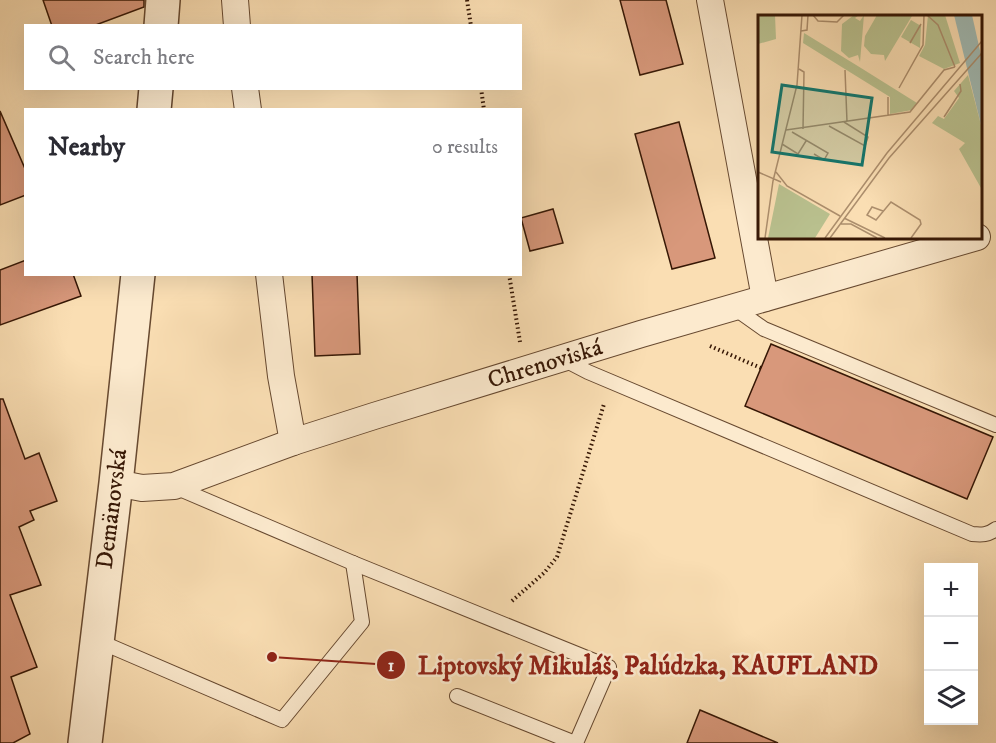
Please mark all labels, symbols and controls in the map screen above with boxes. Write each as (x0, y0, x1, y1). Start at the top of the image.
inset map (758, 15, 981, 238)
search box (24, 24, 522, 90)
icon: search (45, 41, 78, 74)
text: Search here (93, 44, 195, 71)
text: Nearby (48, 131, 125, 164)
text: 0 results (432, 135, 498, 160)
street label: Chrenoviská (484, 332, 607, 396)
street label: Demänovská (90, 446, 134, 571)
map controls (924, 563, 978, 725)
button: + (924, 563, 978, 617)
button: − (924, 617, 978, 671)
callout: Liptovský Mikuláš, Palúdzka, KAUFLAND (376, 643, 890, 687)
text: Liptovský Mikuláš, Palúdzka, KAUFLAND (418, 650, 878, 683)
text: 1 (388, 655, 395, 677)
button: layers (924, 671, 978, 725)

